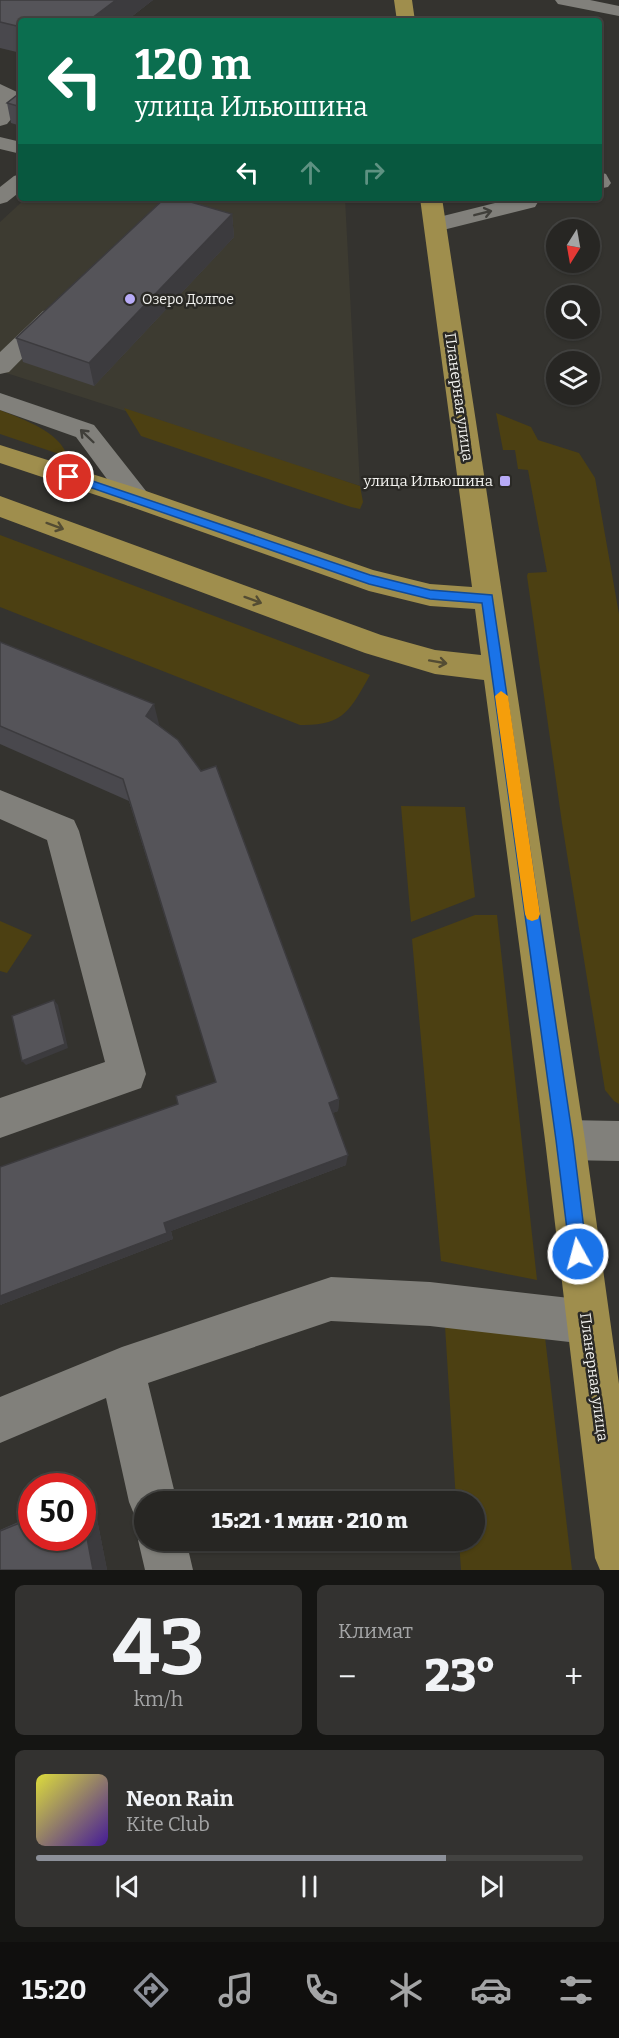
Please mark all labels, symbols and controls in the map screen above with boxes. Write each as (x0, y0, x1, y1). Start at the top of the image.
text: 120 m (135, 40, 251, 90)
icon: left (36, 42, 114, 120)
text: улица Ильюшина (135, 91, 368, 123)
icon: left (231, 156, 264, 189)
icon: ahead (294, 156, 327, 189)
icon: right (357, 156, 390, 189)
one-way arrow (473, 206, 492, 218)
north arrow (546, 219, 600, 273)
map controls (546, 219, 600, 405)
button: search (546, 285, 600, 339)
place label: Озеро Долгое (142, 291, 234, 308)
marker: Озеро Долгое (123, 292, 137, 306)
street label: Планерная улица (441, 332, 477, 462)
button: layers (546, 351, 600, 405)
one-way arrow (79, 429, 94, 443)
pin (43, 451, 94, 502)
icon: arrive (52, 460, 85, 493)
place label: улица Ильюшина (363, 472, 493, 490)
marker: улица Ильюшина (498, 474, 512, 488)
one-way arrow (45, 521, 64, 532)
one-way arrow (243, 595, 262, 606)
one-way arrow (428, 657, 447, 668)
position arrow (546, 1222, 610, 1286)
street label: Планерная улица (576, 1312, 612, 1442)
speed limit sign: 50 (18, 1473, 96, 1551)
text: 15:21 · 1 мин · 210 m (211, 1507, 408, 1534)
text: 43 (112, 1601, 205, 1695)
text: Климат (338, 1619, 413, 1643)
text: 23° (424, 1649, 496, 1703)
text: − (338, 1657, 356, 1697)
text: + (564, 1657, 583, 1697)
text: km/h (134, 1687, 183, 1711)
text: Neon Rain (126, 1785, 234, 1812)
text: Kite Club (126, 1812, 210, 1836)
icon: previous (111, 1870, 144, 1903)
icon: pause (293, 1870, 326, 1903)
icon: next (475, 1870, 508, 1903)
icon: directions (130, 1969, 172, 2011)
icon: music (215, 1969, 257, 2011)
icon: phone (300, 1969, 342, 2011)
icon: climate (385, 1969, 427, 2011)
icon: car (470, 1969, 512, 2011)
icon: filters (555, 1969, 597, 2011)
text: 15:20 (22, 1974, 87, 2006)

